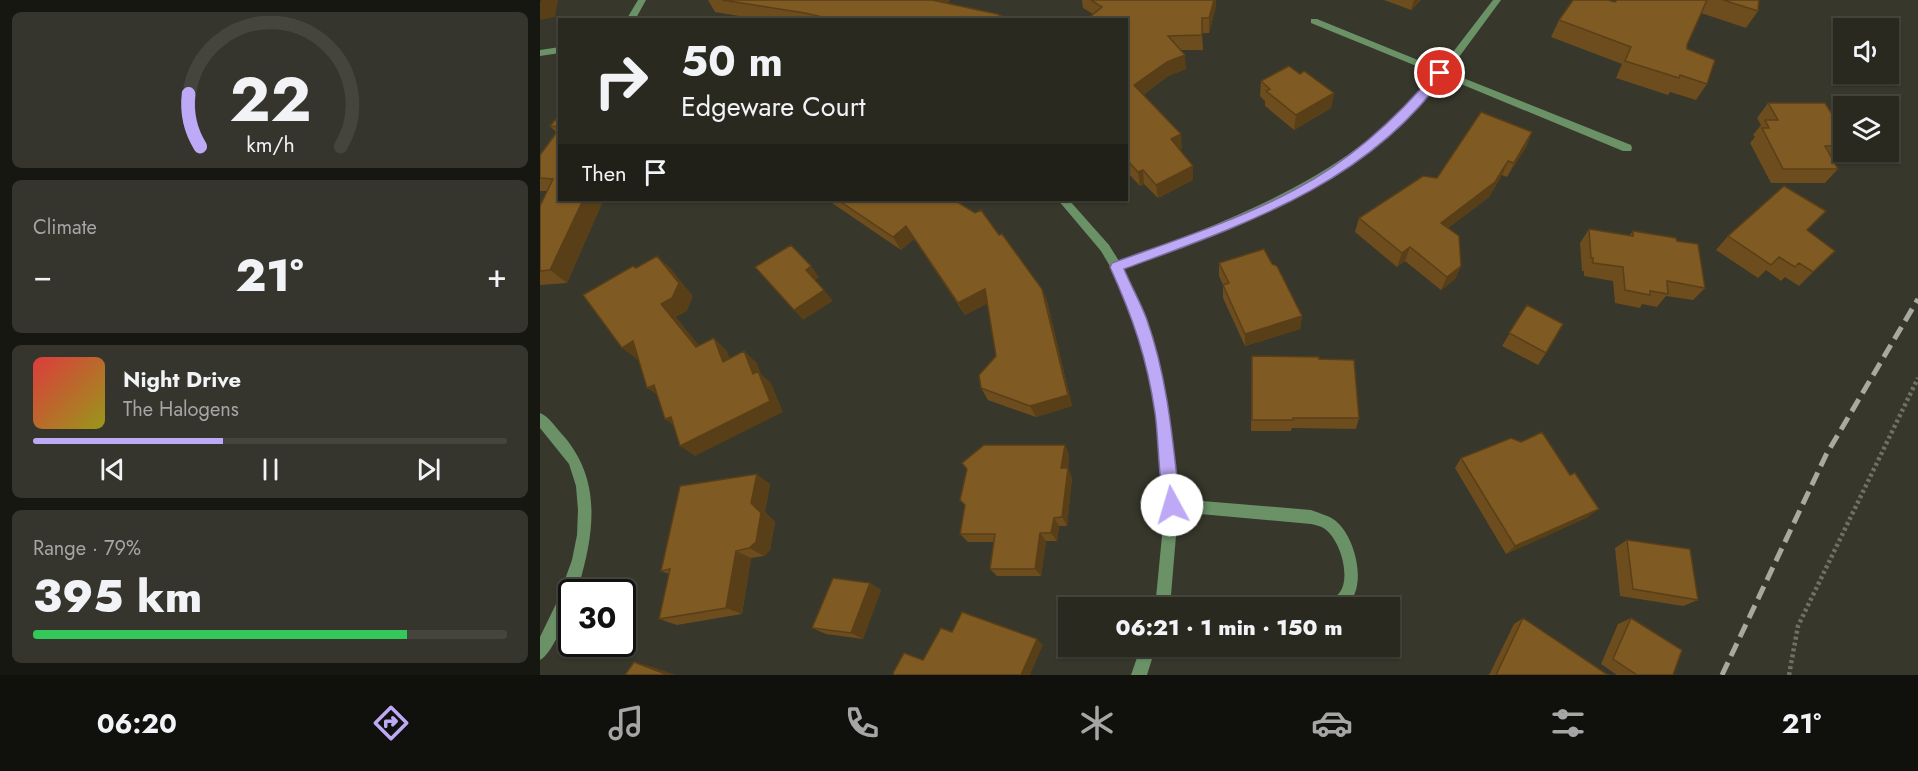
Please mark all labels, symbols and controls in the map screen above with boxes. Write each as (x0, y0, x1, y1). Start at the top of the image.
map controls (1833, 18, 1899, 162)
button: sound (1833, 18, 1899, 84)
text: 50 m (681, 31, 783, 92)
icon: right (582, 42, 660, 120)
pin (1414, 47, 1465, 98)
text: 22 (229, 54, 311, 144)
icon: arrive (1423, 56, 1456, 89)
text: Edgeware Court (681, 87, 866, 126)
button: layers (1833, 96, 1899, 162)
text: km/h (246, 129, 294, 160)
icon: arrive (639, 156, 672, 189)
text: Then (582, 157, 627, 189)
text: Climate (33, 213, 97, 242)
text: 21° (236, 243, 304, 308)
text: − (33, 252, 52, 299)
text: + (487, 252, 507, 299)
text: Night Drive (123, 363, 241, 395)
text: The Halogens (123, 395, 239, 424)
icon: previous (96, 453, 129, 486)
icon: pause (254, 453, 287, 486)
icon: next (412, 453, 445, 486)
position arrow (1140, 473, 1204, 537)
text: Range · 79% (33, 534, 141, 563)
text: 395 km (33, 564, 202, 629)
speed limit sign: 30 (558, 579, 636, 657)
text: 06:21 · 1 min · 150 m (1116, 611, 1342, 643)
icon: directions (370, 702, 412, 744)
icon: music (605, 702, 647, 744)
icon: phone (841, 702, 883, 744)
icon: climate (1076, 702, 1118, 744)
icon: car (1311, 702, 1353, 744)
icon: filters (1547, 702, 1589, 744)
text: 06:20 (97, 704, 177, 743)
text: 21° (1782, 704, 1821, 743)

